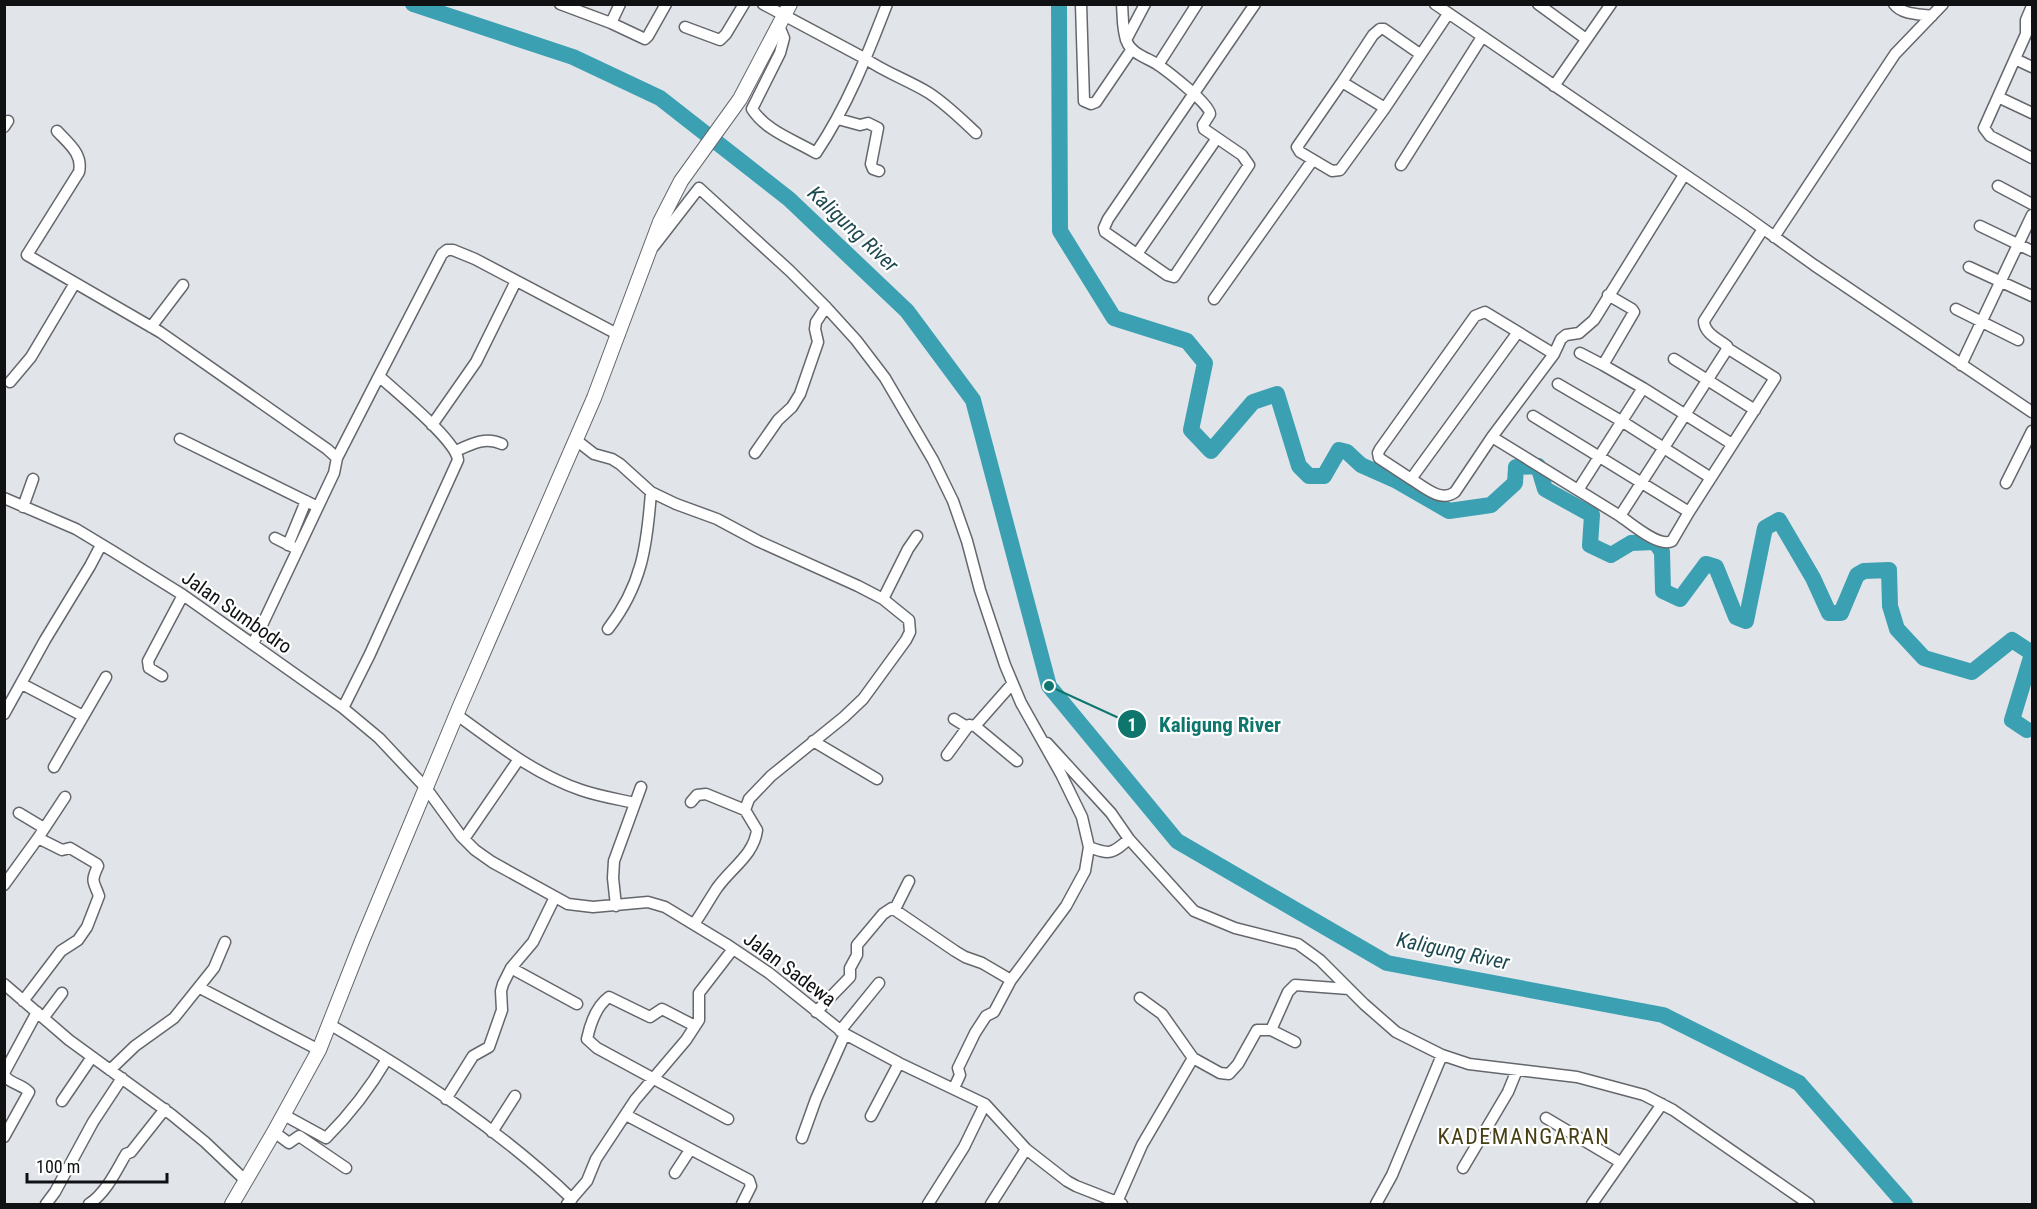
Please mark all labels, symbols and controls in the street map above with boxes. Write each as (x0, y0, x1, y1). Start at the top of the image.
water label: Kaligung River (803, 181, 904, 277)
street label: Jalan Sumbodro (177, 565, 297, 659)
callout: Kaligung River (1117, 705, 1293, 744)
text: Kaligung River (1159, 713, 1281, 737)
text: 1 (1127, 714, 1137, 735)
street label: Jalan Sadewa (739, 926, 841, 1012)
water label: Kaligung River (1394, 927, 1512, 975)
district label: KADEMANGARAN (1438, 1124, 1611, 1149)
scale bar (27, 1146, 166, 1184)
text: 100 m (36, 1156, 80, 1177)

